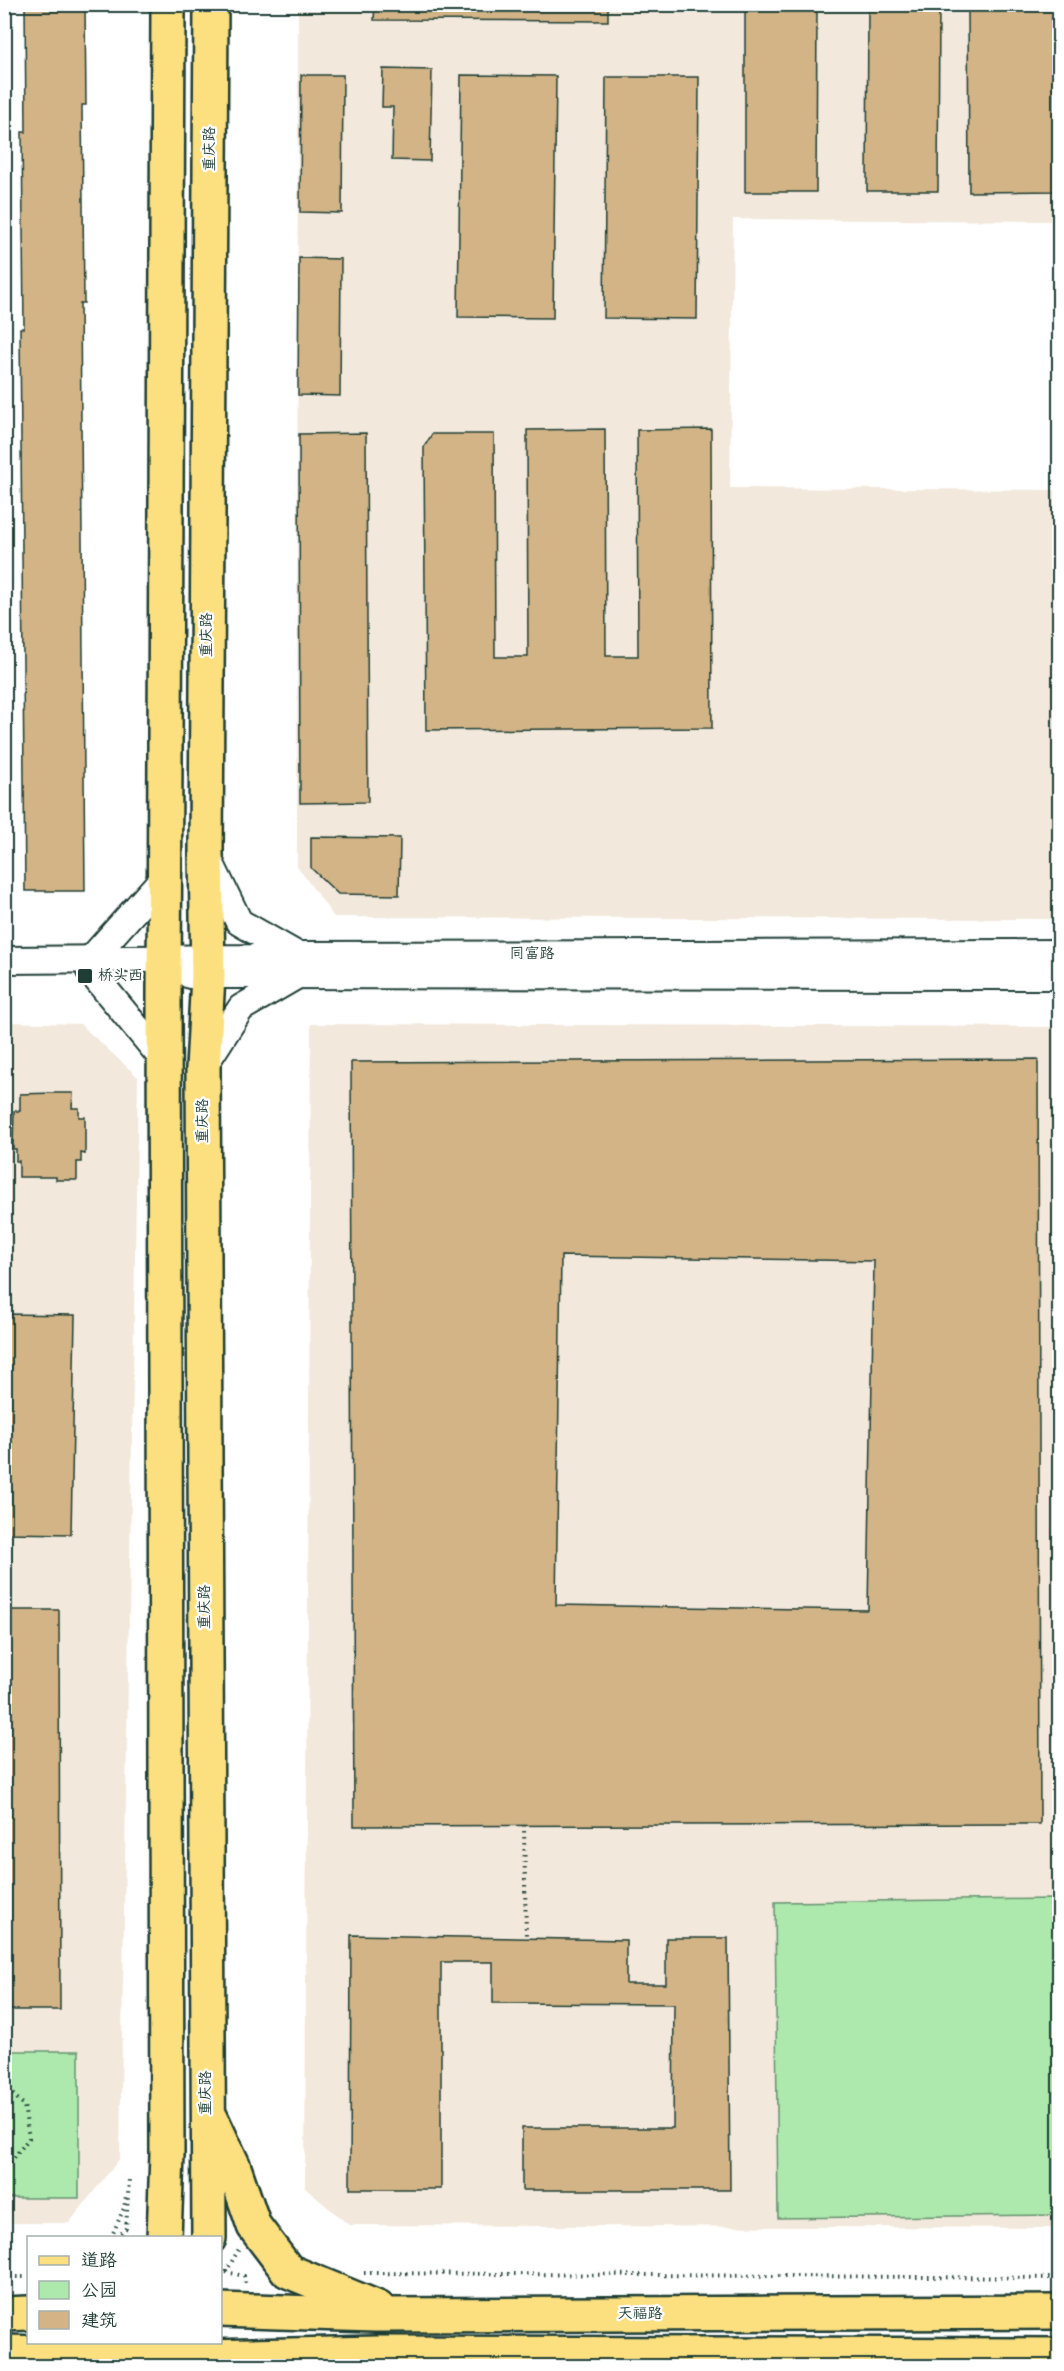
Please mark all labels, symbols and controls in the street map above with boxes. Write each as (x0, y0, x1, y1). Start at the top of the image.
street label: 重庆路 (198, 126, 222, 172)
street label: 重庆路 (195, 612, 219, 658)
street label: 同富路 (509, 942, 555, 966)
place label: 桥头西 (98, 964, 143, 988)
marker: 桥头西 (76, 967, 94, 985)
street label: 重庆路 (191, 1098, 215, 1144)
street label: 重庆路 (193, 1584, 217, 1630)
street label: 重庆路 (194, 2070, 218, 2116)
legend (27, 2236, 222, 2344)
text: 道路 (81, 2247, 117, 2276)
text: 公园 (81, 2277, 117, 2306)
street label: 天福路 (617, 2302, 663, 2326)
text: 建筑 (81, 2307, 117, 2336)

